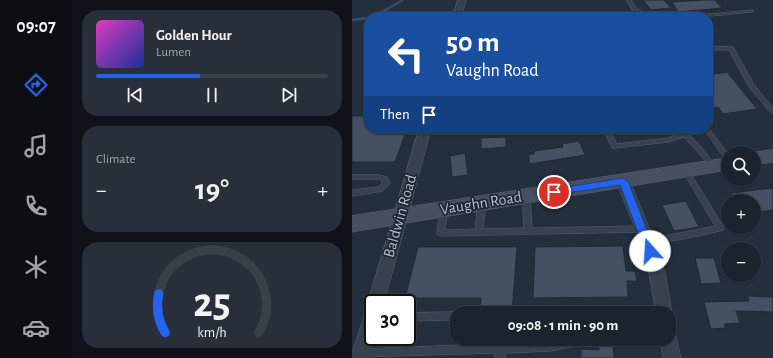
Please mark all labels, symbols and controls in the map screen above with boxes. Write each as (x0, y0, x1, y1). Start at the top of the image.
text: 09:07 (16, 18, 56, 36)
text: Golden Hour (156, 28, 232, 43)
icon: left (380, 28, 432, 80)
text: 50 m (446, 29, 500, 57)
text: Lumen (156, 46, 191, 59)
text: Vaughn Road (446, 62, 539, 80)
icon: directions (22, 71, 50, 99)
icon: previous (124, 84, 146, 106)
icon: pause (201, 84, 223, 106)
icon: next (278, 84, 300, 106)
icon: arrive (418, 104, 440, 126)
text: Then (380, 107, 410, 122)
icon: music (22, 132, 50, 160)
map controls (721, 146, 761, 282)
button: search (721, 146, 761, 186)
text: Climate (96, 153, 135, 166)
street label: Baldwin Road (381, 173, 419, 259)
text: 19° (195, 175, 229, 205)
pin (537, 175, 571, 209)
text: − (96, 179, 107, 201)
text: + (317, 179, 328, 201)
icon: arrive (543, 181, 565, 203)
street label: Vaughn Road (439, 189, 523, 217)
icon: phone (22, 192, 50, 220)
button: + (721, 194, 761, 234)
position arrow (629, 230, 671, 272)
button: − (721, 242, 761, 282)
icon: climate (22, 253, 50, 281)
text: 25 (193, 283, 231, 324)
speed limit sign: 30 (364, 294, 416, 346)
icon: car (22, 314, 50, 342)
text: 09:08 · 1 min · 90 m (508, 318, 618, 333)
text: km/h (197, 326, 227, 340)

